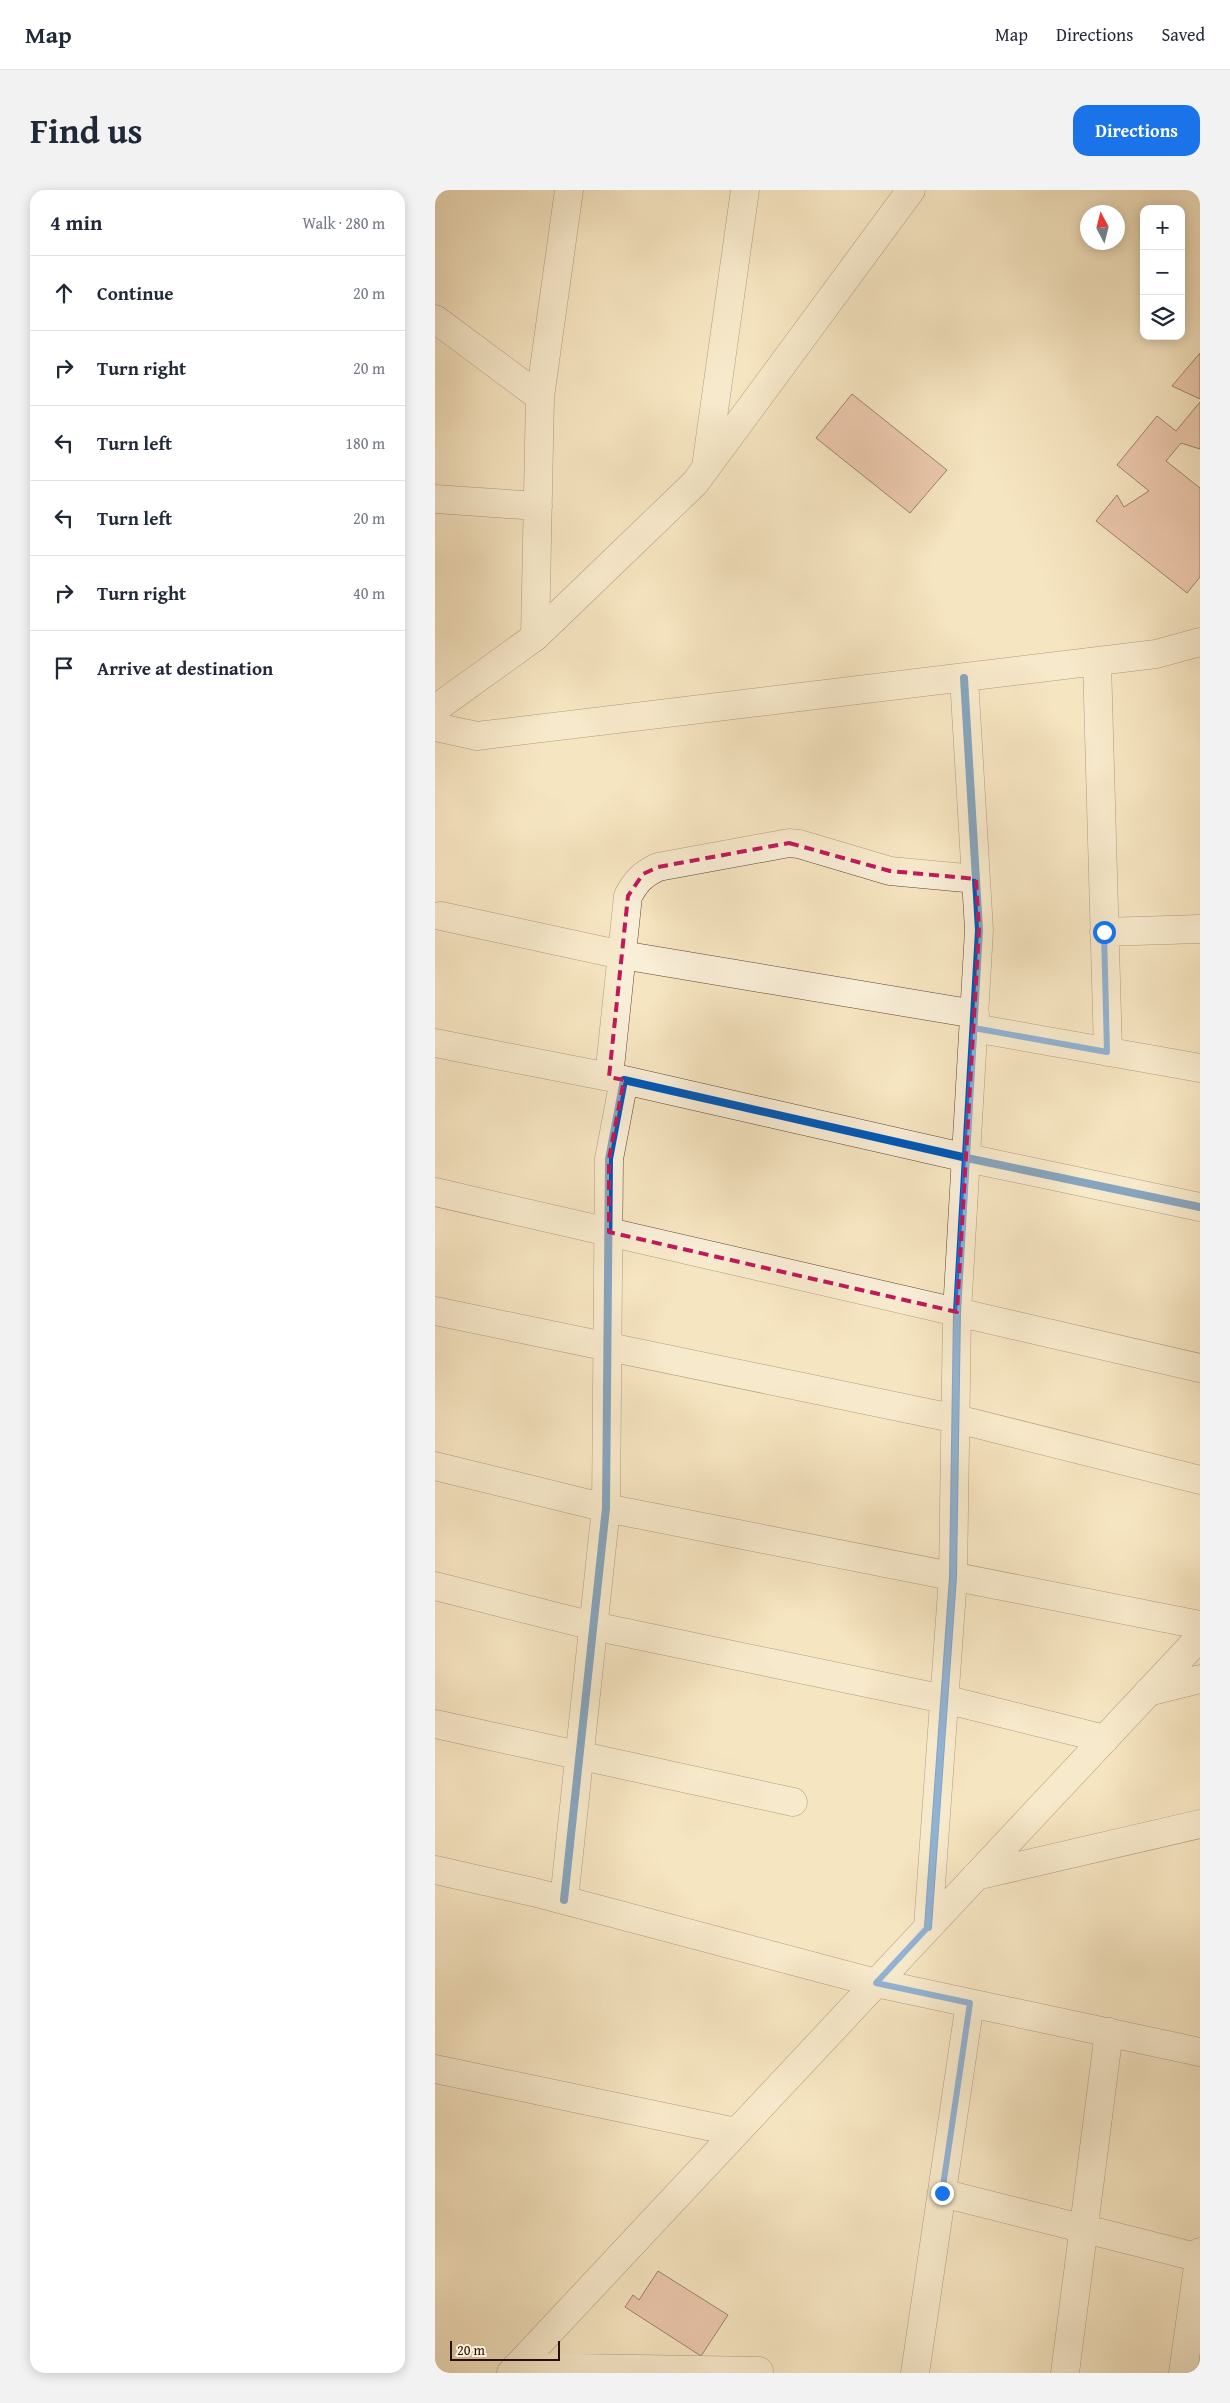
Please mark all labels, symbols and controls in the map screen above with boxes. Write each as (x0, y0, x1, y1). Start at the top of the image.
text: Map (25, 17, 72, 52)
text: Map (995, 21, 1028, 48)
text: Directions (1056, 21, 1133, 48)
text: Saved (1161, 21, 1205, 48)
text: Find us (30, 105, 143, 156)
button: Directions (1073, 105, 1200, 156)
north arrow (1080, 205, 1125, 250)
map controls (1140, 205, 1185, 340)
button: + (1140, 205, 1185, 250)
text: 4 min (50, 207, 102, 238)
text: Walk · 280 m (302, 211, 385, 235)
button: − (1140, 250, 1185, 295)
icon: ahead (50, 279, 78, 307)
text: Continue (97, 279, 174, 307)
text: 20 m (353, 281, 385, 305)
button: layers (1140, 295, 1185, 340)
icon: right (50, 354, 78, 382)
text: Turn right (97, 354, 186, 382)
text: 20 m (353, 356, 385, 380)
icon: left (50, 429, 78, 457)
text: Turn left (97, 429, 172, 457)
text: 180 m (345, 431, 385, 455)
icon: left (50, 504, 78, 532)
text: Turn left (97, 504, 172, 532)
text: 20 m (353, 506, 385, 530)
icon: right (50, 579, 78, 607)
text: Turn right (97, 579, 186, 607)
text: 40 m (353, 581, 385, 605)
icon: arrive (50, 654, 78, 682)
text: Arrive at destination (97, 654, 273, 682)
route start (1093, 921, 1116, 944)
route end (931, 2182, 954, 2205)
scale bar (450, 2338, 560, 2361)
text: 20 m (457, 2340, 485, 2360)

